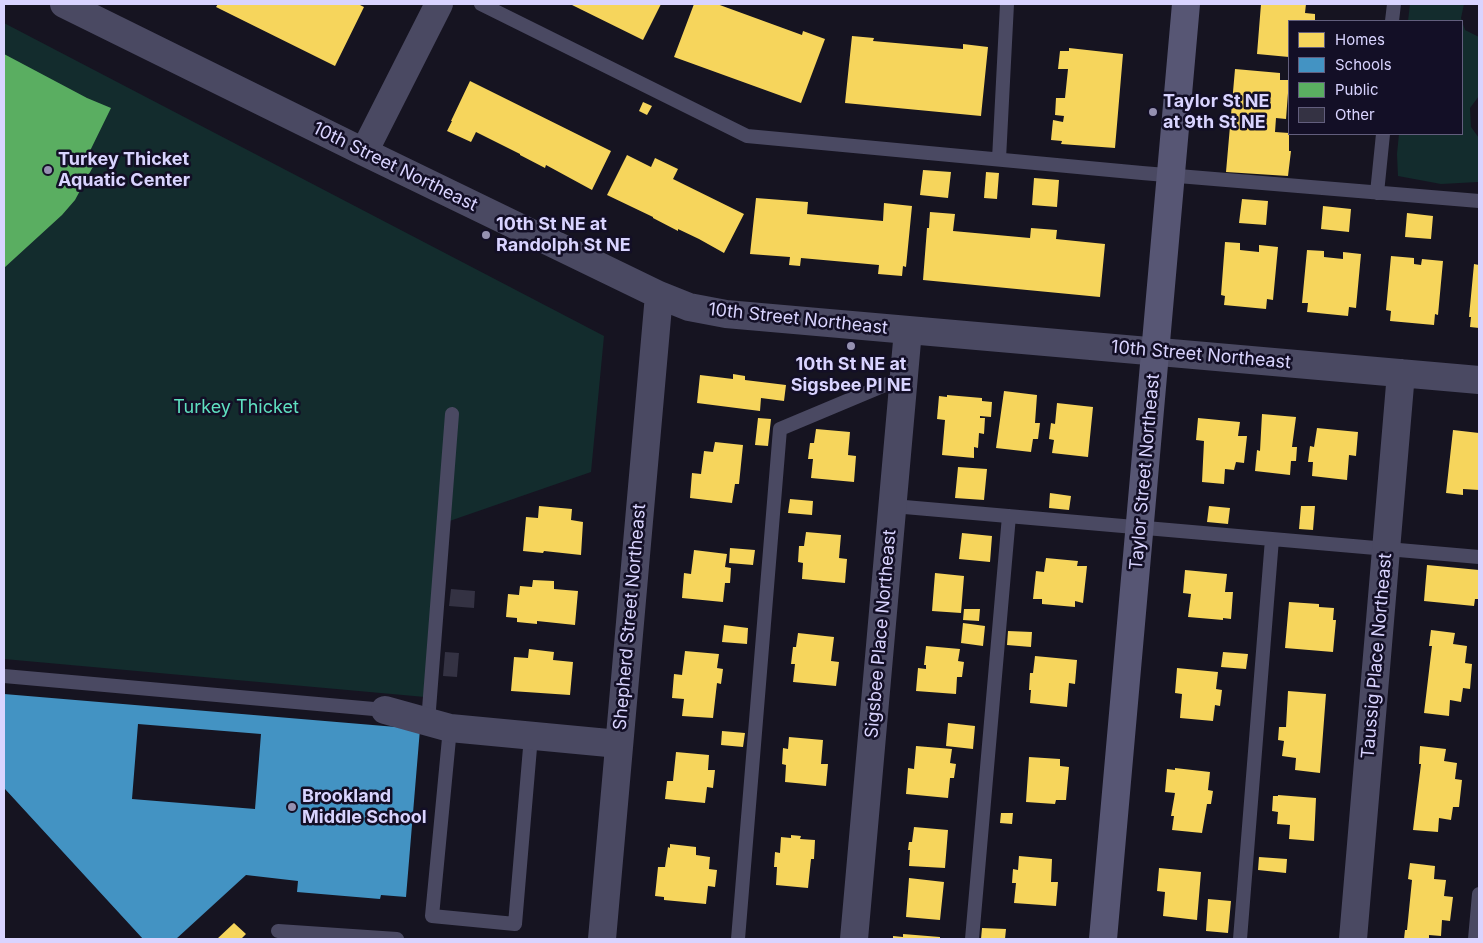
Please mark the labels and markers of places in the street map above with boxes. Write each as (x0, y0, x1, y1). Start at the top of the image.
place label: Taylor St NE at 9th St NE (1163, 91, 1270, 134)
marker: Taylor St NE at 9th St NE (1147, 106, 1159, 118)
place label: Turkey Thicket Aquatic Center (58, 149, 190, 192)
marker: Turkey Thicket Aquatic Center (42, 164, 54, 176)
place label: 10th St NE at Randolph St NE (496, 214, 631, 256)
marker: 10th St NE at Randolph St NE (480, 229, 492, 241)
marker: 10th St NE at Sigsbee Pl NE (845, 340, 857, 352)
place label: 10th St NE at Sigsbee Pl NE (791, 354, 911, 396)
place label: Brookland Middle School (302, 786, 427, 829)
marker: Brookland Middle School (286, 801, 298, 813)

